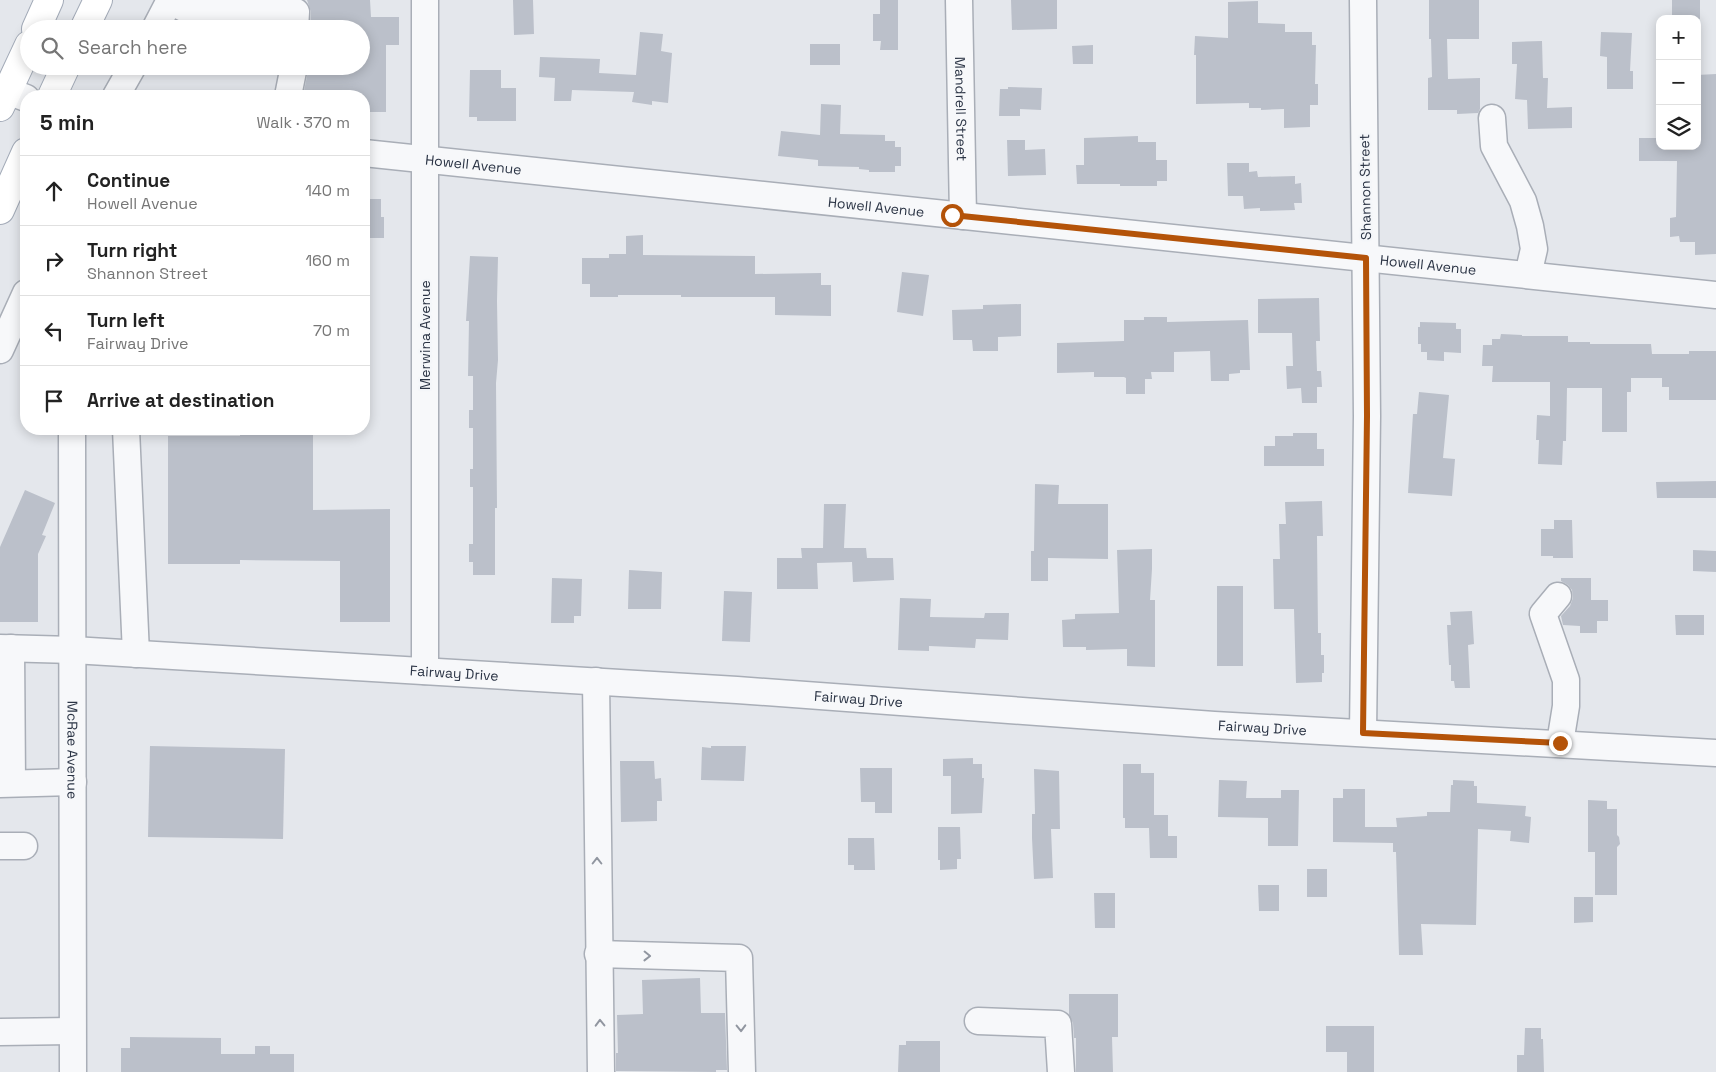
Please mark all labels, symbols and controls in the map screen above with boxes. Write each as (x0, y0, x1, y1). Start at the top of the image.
map controls (1656, 15, 1701, 150)
button: + (1656, 15, 1701, 60)
search box (20, 20, 370, 75)
icon: search (38, 34, 66, 62)
text: Search here (78, 35, 188, 60)
street label: Mandrell Street (951, 57, 971, 161)
button: − (1656, 60, 1701, 105)
button: layers (1656, 105, 1701, 150)
text: 5 min (40, 109, 94, 136)
text: Walk · 370 m (257, 112, 350, 133)
street label: Shannon Street (1355, 134, 1375, 240)
street label: Howell Avenue (424, 150, 523, 179)
text: Continue (87, 168, 170, 193)
icon: ahead (40, 177, 68, 205)
text: 140 m (305, 180, 350, 201)
text: Howell Avenue (87, 193, 198, 214)
street label: Howell Avenue (827, 193, 925, 221)
route start (941, 204, 964, 227)
text: Turn right (87, 238, 177, 263)
icon: right (40, 247, 68, 275)
text: 160 m (305, 250, 350, 271)
street label: Howell Avenue (1379, 251, 1477, 279)
text: Shannon Street (87, 263, 208, 284)
street label: Merwina Avenue (416, 280, 434, 390)
text: Turn left (87, 308, 165, 333)
icon: left (40, 317, 68, 345)
text: 70 m (313, 320, 350, 341)
text: Fairway Drive (87, 333, 189, 354)
icon: arrive (40, 387, 68, 415)
text: Arrive at destination (87, 388, 275, 413)
street label: Fairway Drive (409, 661, 499, 685)
street label: Fairway Drive (813, 687, 903, 711)
street label: McRae Avenue (63, 701, 82, 799)
street label: Fairway Drive (1217, 716, 1307, 739)
route end (1549, 732, 1572, 755)
one-way arrow (592, 857, 603, 865)
one-way arrow (643, 950, 651, 961)
one-way arrow (595, 1019, 605, 1027)
one-way arrow (736, 1024, 746, 1032)

